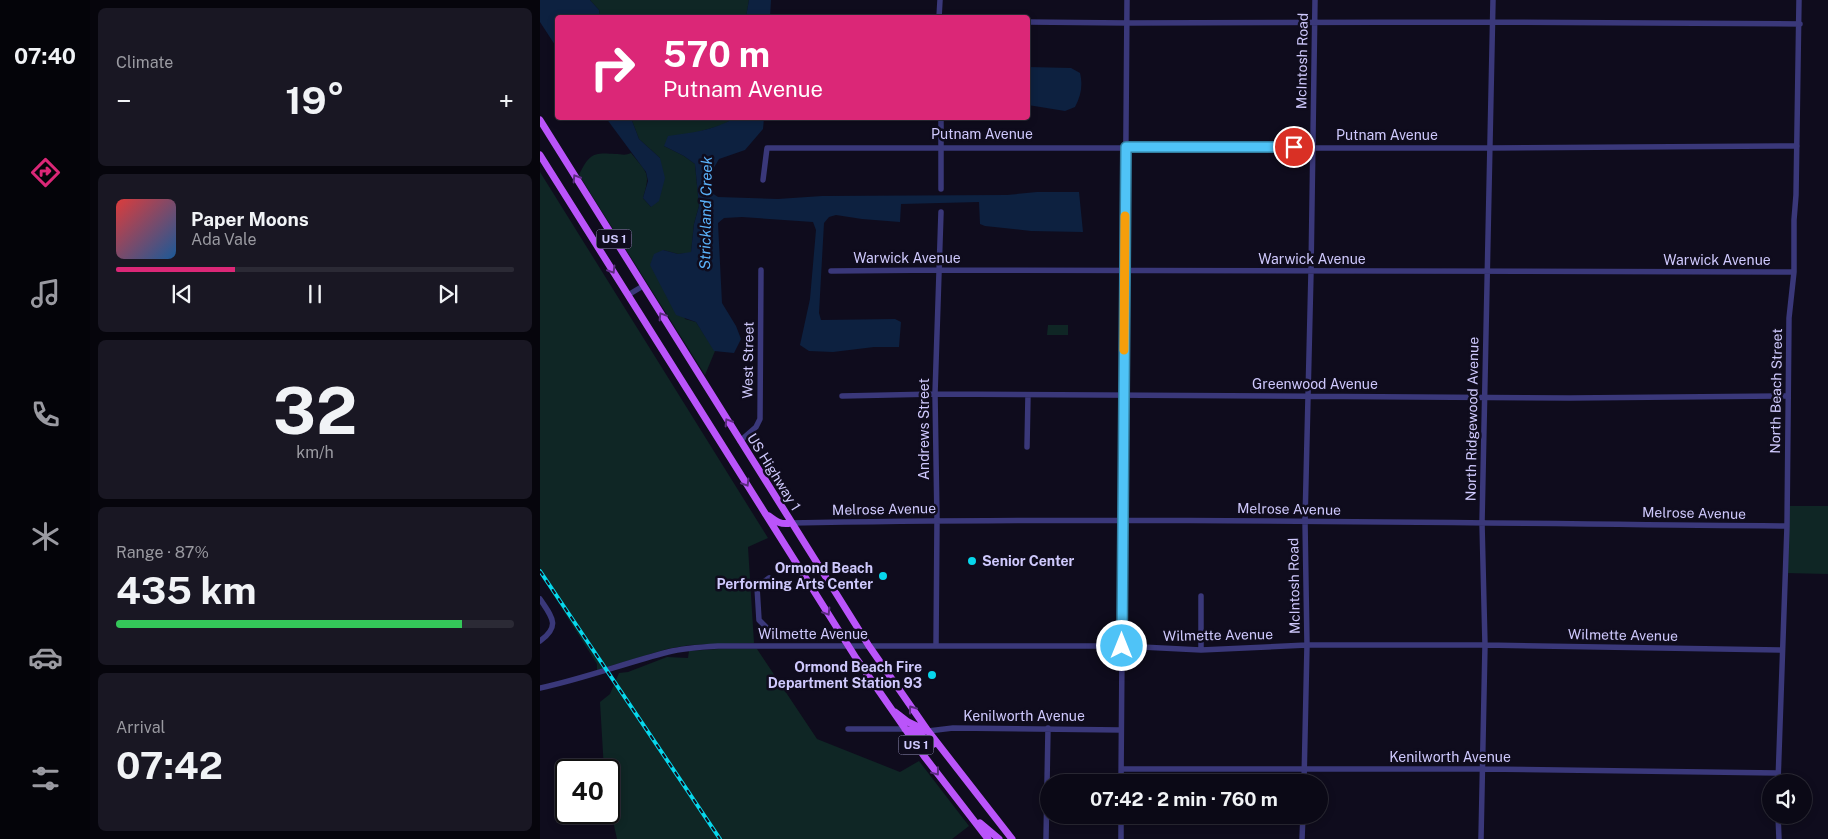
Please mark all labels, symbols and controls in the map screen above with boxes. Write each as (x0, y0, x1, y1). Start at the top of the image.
street label: McIntosh Road (1293, 13, 1311, 109)
text: 570 m (663, 34, 770, 75)
icon: right (580, 35, 645, 100)
text: 07:40 (14, 43, 76, 69)
text: Climate (116, 53, 173, 72)
text: Putnam Avenue (663, 76, 823, 102)
text: 19° (285, 78, 345, 123)
text: − (116, 84, 132, 117)
text: + (498, 84, 514, 117)
street label: Putnam Avenue (931, 126, 1033, 142)
pin (1273, 126, 1315, 168)
street label: Putnam Avenue (1336, 127, 1438, 143)
icon: arrive (1280, 133, 1308, 161)
icon: directions (28, 155, 63, 190)
water label: Strickland Creek (696, 155, 715, 270)
one-way arrow (573, 174, 582, 184)
text: Paper Moons (191, 208, 309, 230)
text: Ada Vale (191, 230, 256, 249)
road number: US 1 (596, 230, 632, 248)
street label: Warwick Avenue (853, 250, 961, 266)
street label: Warwick Avenue (1258, 251, 1366, 267)
street label: Warwick Avenue (1663, 252, 1771, 268)
one-way arrow (606, 265, 616, 274)
icon: music (28, 276, 63, 311)
icon: previous (168, 280, 196, 308)
icon: pause (301, 280, 329, 308)
icon: next (434, 280, 462, 308)
one-way arrow (658, 312, 668, 321)
street label: West Street (739, 321, 757, 399)
street label: North Beach Street (1767, 328, 1785, 454)
street label: North Ridgewood Avenue (1463, 337, 1481, 501)
text: 32 (273, 372, 357, 449)
street label: Greenwood Avenue (1252, 376, 1378, 392)
street label: Andrews Street (916, 378, 932, 480)
icon: phone (28, 397, 63, 432)
one-way arrow (725, 419, 735, 428)
street label: US Highway 1 (744, 430, 804, 514)
text: km/h (296, 443, 334, 462)
one-way arrow (740, 478, 749, 487)
street label: Melrose Avenue (832, 500, 936, 518)
street label: Melrose Avenue (1237, 500, 1341, 518)
street label: Melrose Avenue (1642, 504, 1746, 522)
icon: climate (28, 519, 63, 554)
street label: McIntosh Road (1285, 538, 1303, 634)
text: Range · 87% (116, 543, 209, 562)
place label: Senior Center (982, 553, 1075, 569)
marker: Senior Center (966, 555, 978, 567)
place label: Ormond Beach Performing Arts Center (716, 560, 873, 592)
text: 435 km (116, 568, 256, 613)
marker: Ormond Beach Performing Arts Center (877, 570, 889, 582)
one-way arrow (821, 607, 830, 616)
position arrow (1095, 619, 1147, 671)
street label: Wilmette Avenue (758, 626, 868, 642)
street label: Wilmette Avenue (1163, 626, 1273, 644)
street label: Wilmette Avenue (1568, 626, 1678, 644)
icon: car (28, 640, 63, 675)
place label: Ormond Beach Fire Department Station 93 (768, 659, 922, 691)
marker: Ormond Beach Fire Department Station 93 (926, 669, 938, 681)
one-way arrow (909, 705, 918, 715)
street label: Kenilworth Avenue (963, 708, 1085, 724)
text: Arrival (116, 718, 165, 737)
road number: US 1 (898, 736, 934, 754)
text: 07:42 (116, 743, 223, 788)
street label: Kenilworth Avenue (1389, 749, 1511, 765)
speed limit sign: 40 (555, 759, 620, 824)
icon: filters (28, 761, 63, 796)
one-way arrow (931, 767, 940, 776)
map controls (1762, 774, 1812, 824)
button: sound (1762, 774, 1812, 824)
text: 07:42 · 2 min · 760 m (1090, 788, 1278, 810)

